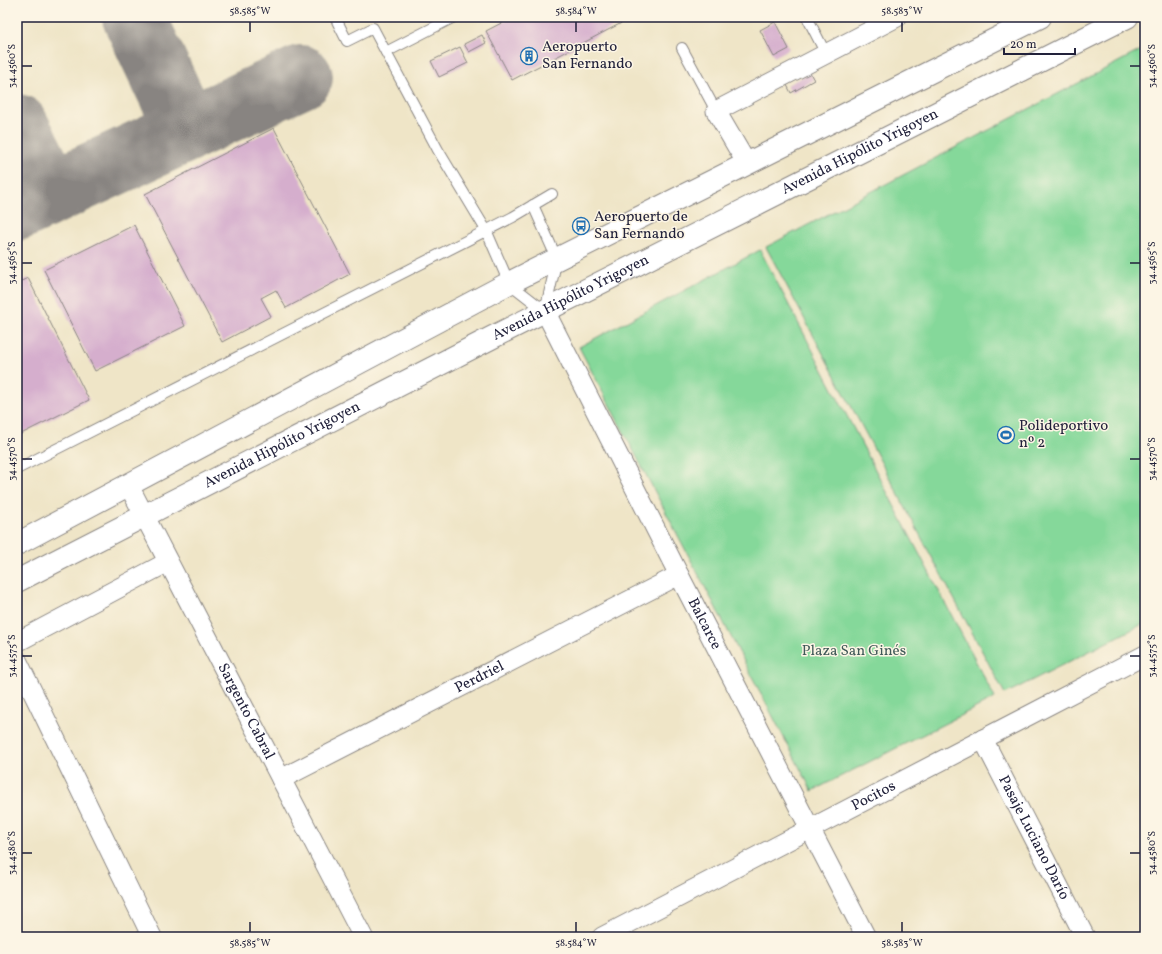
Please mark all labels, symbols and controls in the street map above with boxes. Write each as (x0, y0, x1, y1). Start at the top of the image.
text: 58.585°W (230, 4, 270, 18)
text: 58.584°W (555, 4, 597, 18)
text: 58.583°W (881, 4, 923, 18)
scale bar (1004, 30, 1075, 56)
place label: Aeropuerto San Fernando (542, 37, 633, 75)
text: 20 m (1010, 37, 1037, 53)
text: 34.4560°S (5, 44, 19, 88)
text: 34.4560°S (1145, 44, 1159, 88)
building icon: Aeropuerto San Fernando (519, 46, 539, 66)
street label: Avenida Hipólito Yrigoyen (778, 103, 942, 200)
place label: Aeropuerto de San Fernando (594, 207, 688, 245)
bus stop icon: Aeropuerto de San Fernando (571, 216, 591, 236)
text: 34.4565°S (5, 241, 19, 285)
text: 34.4565°S (1145, 241, 1159, 285)
street label: Avenida Hipólito Yrigoyen (489, 249, 653, 346)
street label: Avenida Hipólito Yrigoyen (200, 396, 364, 494)
place label: Polideportivo nº 2 (1019, 416, 1108, 454)
sports icon: Polideportivo nº 2 (996, 425, 1016, 445)
text: 34.4570°S (5, 437, 19, 481)
text: 34.4570°S (1145, 437, 1159, 481)
street label: Balcarce (682, 594, 726, 653)
text: 34.4575°S (5, 635, 19, 677)
text: 34.4575°S (1145, 635, 1159, 677)
park label: Plaza San Ginés (802, 641, 906, 662)
street label: Perdriel (451, 656, 508, 699)
street label: Sargento Cabral (212, 660, 280, 763)
street label: Pasaje Luciano Darío (993, 772, 1075, 904)
street label: Pocitos (848, 776, 899, 816)
text: 34.4580°S (5, 831, 19, 875)
text: 34.4580°S (1145, 831, 1159, 875)
text: 58.585°W (230, 936, 270, 950)
text: 58.584°W (555, 936, 597, 950)
text: 58.583°W (881, 936, 923, 950)

